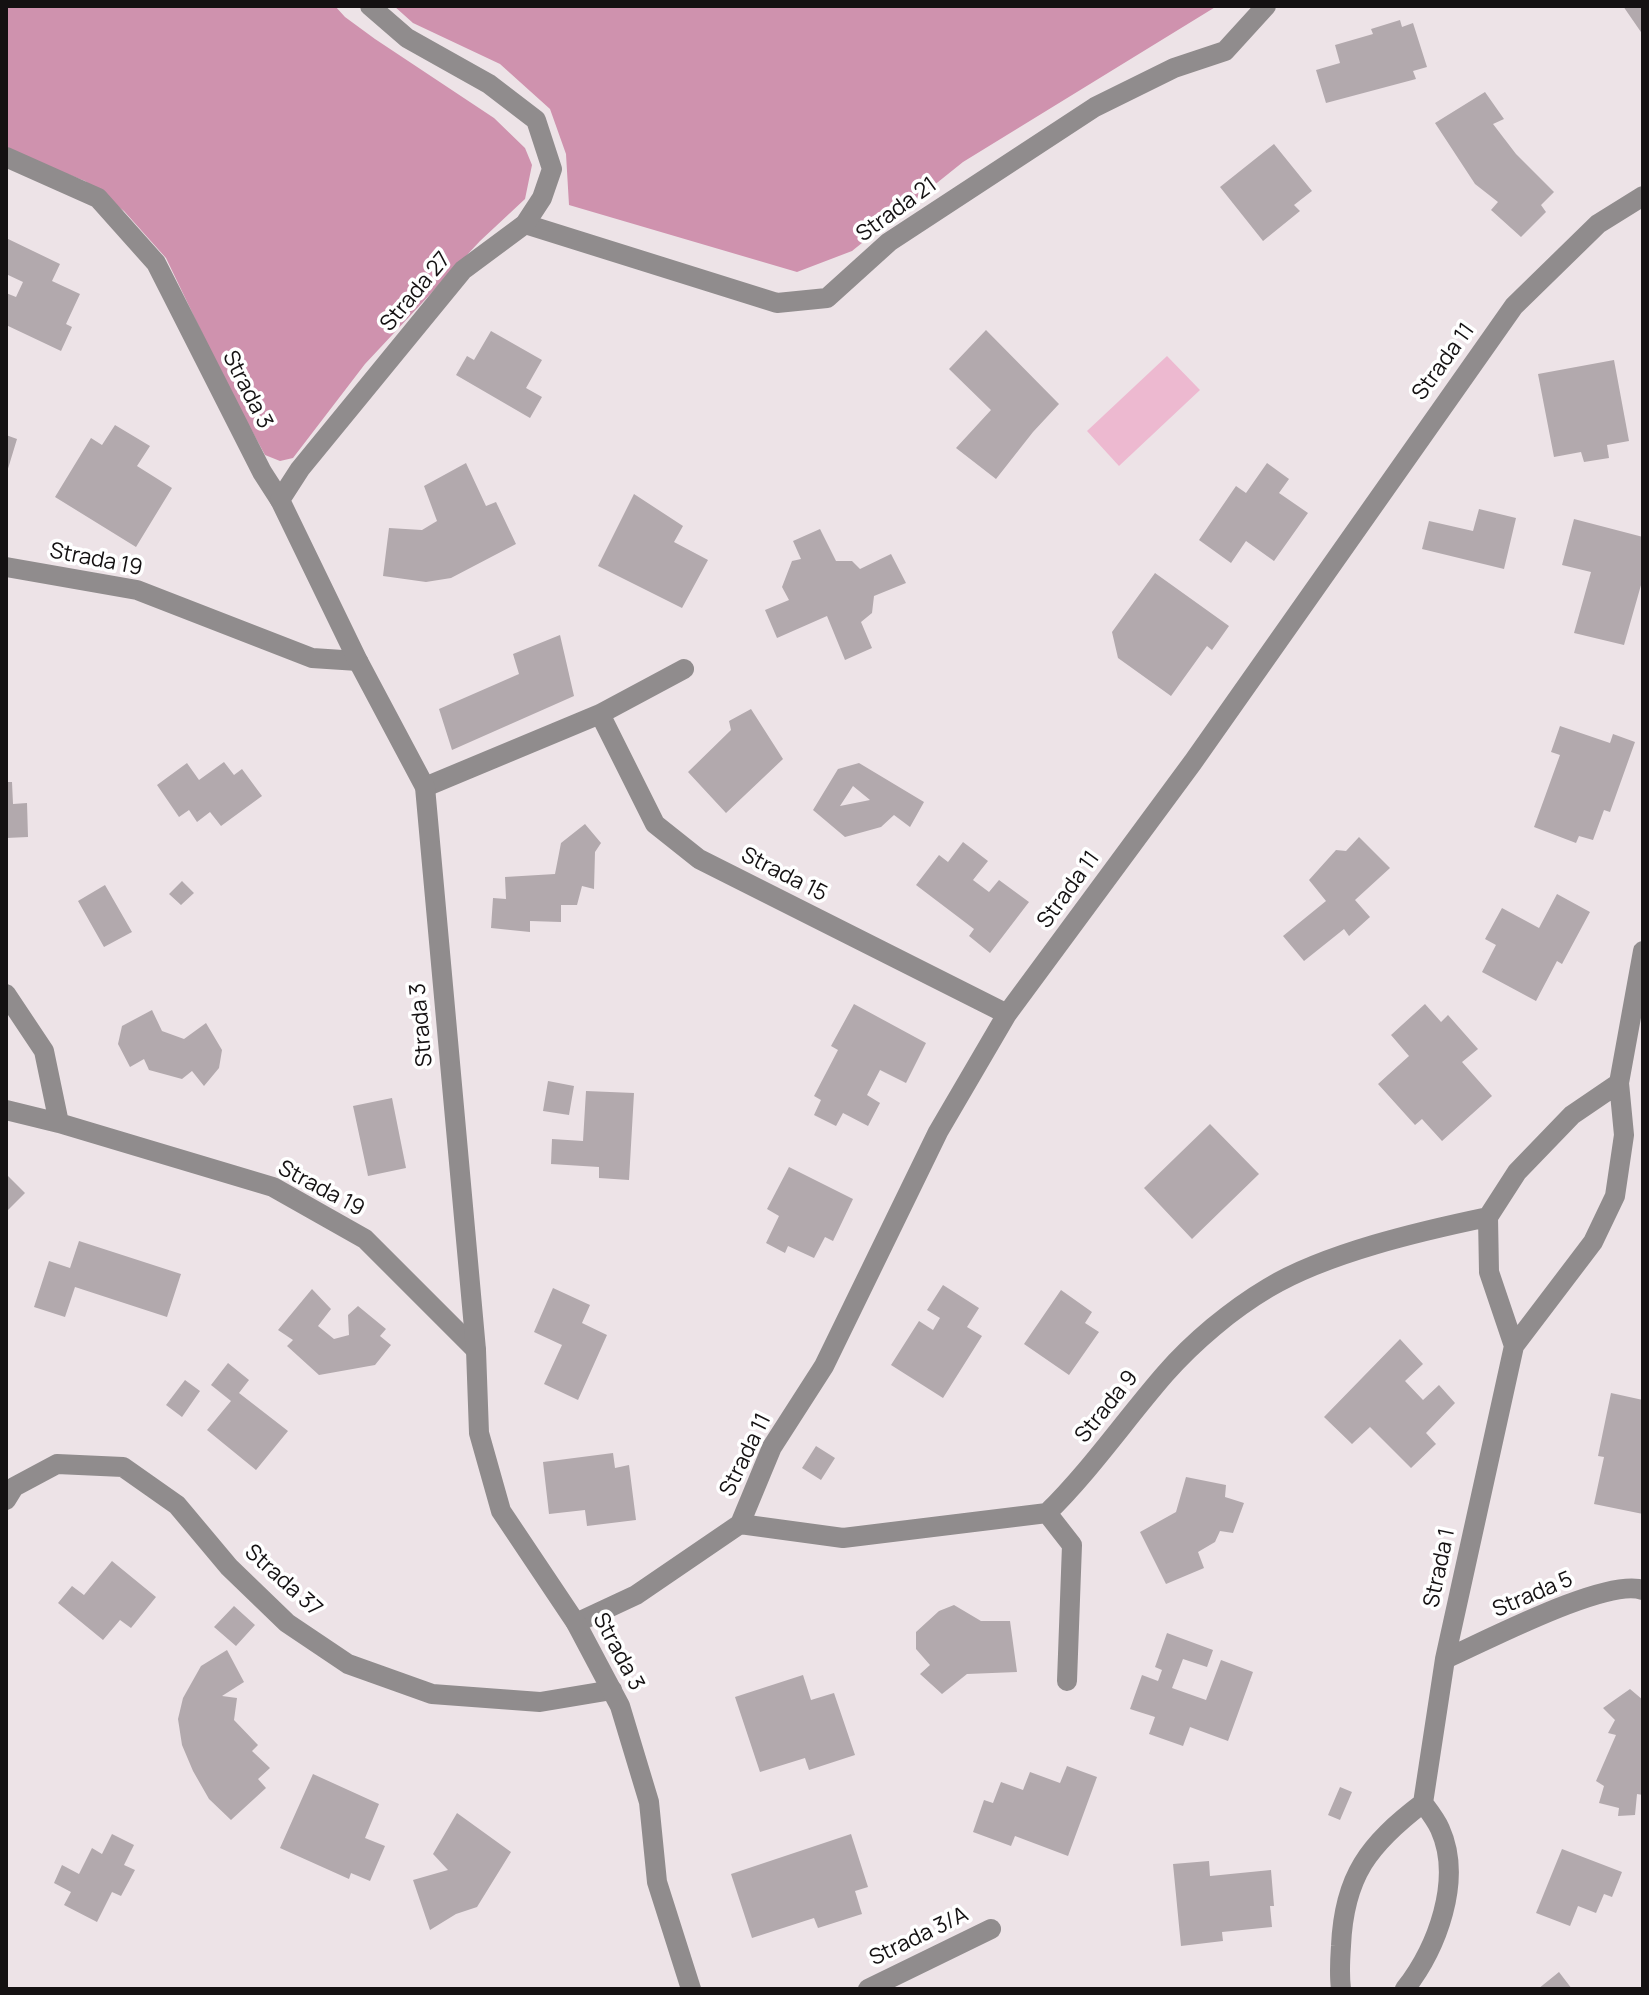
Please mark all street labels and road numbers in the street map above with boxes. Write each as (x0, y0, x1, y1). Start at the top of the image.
street label: Strada 21 (852, 172, 942, 248)
street label: Strada 27 (375, 247, 457, 337)
street label: Strada 11 (1407, 318, 1481, 406)
street label: Strada 3 (216, 347, 278, 433)
street label: Strada 19 (47, 538, 145, 582)
street label: Strada 15 (737, 842, 831, 908)
street label: Strada 11 (1032, 846, 1106, 934)
street label: Strada 3 (405, 982, 439, 1068)
street label: Strada 19 (273, 1155, 369, 1223)
street label: Strada 9 (1070, 1366, 1144, 1448)
street label: Strada 11 (715, 1409, 777, 1501)
street label: Strada 1 (1419, 1526, 1461, 1610)
street label: Strada 37 (239, 1539, 327, 1623)
street label: Strada 5 (1489, 1566, 1577, 1624)
street label: Strada 3 (587, 1609, 649, 1695)
street label: Strada 3/A (865, 1902, 973, 1972)

